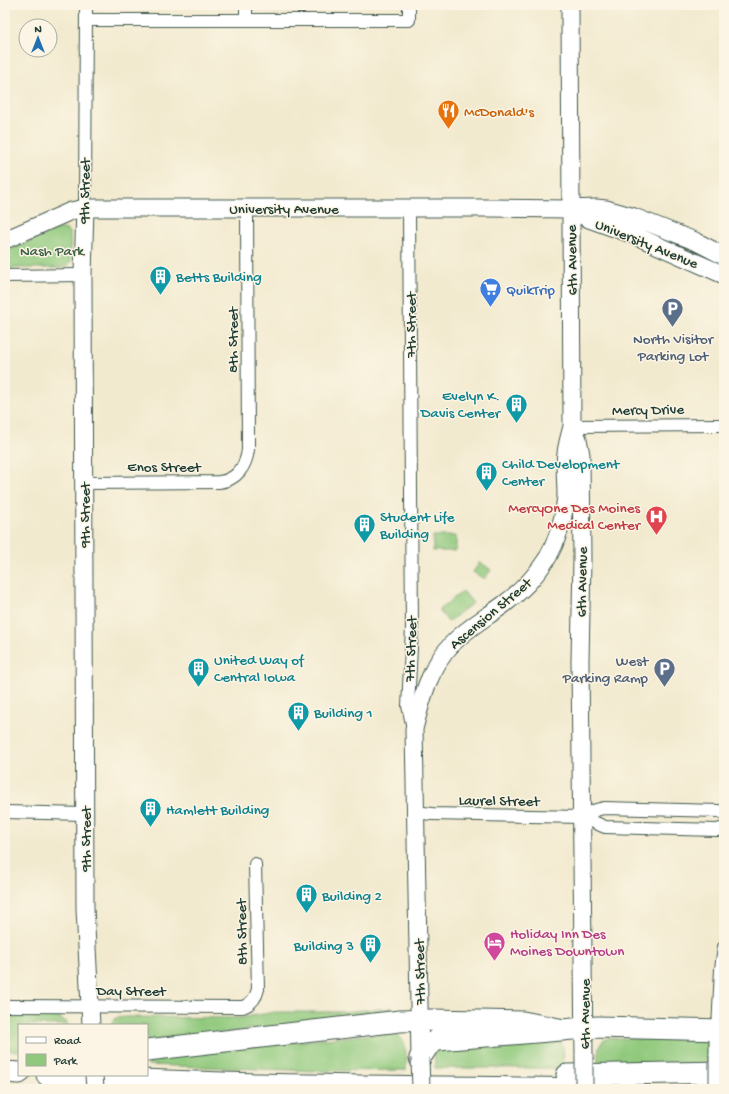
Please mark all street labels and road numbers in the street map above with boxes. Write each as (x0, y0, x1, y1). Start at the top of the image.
street label: 9th Street (76, 156, 96, 225)
street label: University Avenue (229, 201, 339, 219)
street label: University Avenue (592, 216, 701, 274)
street label: 6th Avenue (563, 224, 583, 295)
street label: 7th Street (403, 290, 421, 359)
street label: 8th Street (225, 305, 243, 373)
street label: Mercy Drive (612, 401, 685, 421)
street label: Enos Street (127, 459, 203, 477)
street label: 9th Street (77, 481, 95, 549)
street label: 6th Avenue (573, 546, 593, 617)
street label: Ascension Street (447, 574, 537, 654)
street label: 7th Street (402, 614, 422, 683)
street label: Laurel Street (458, 792, 541, 812)
street label: 9th Street (78, 805, 96, 873)
street label: 8th Street (233, 897, 253, 965)
street label: 7th Street (411, 937, 431, 1006)
street label: 6th Avenue (577, 979, 595, 1049)
street label: Day Street (95, 983, 167, 1001)

